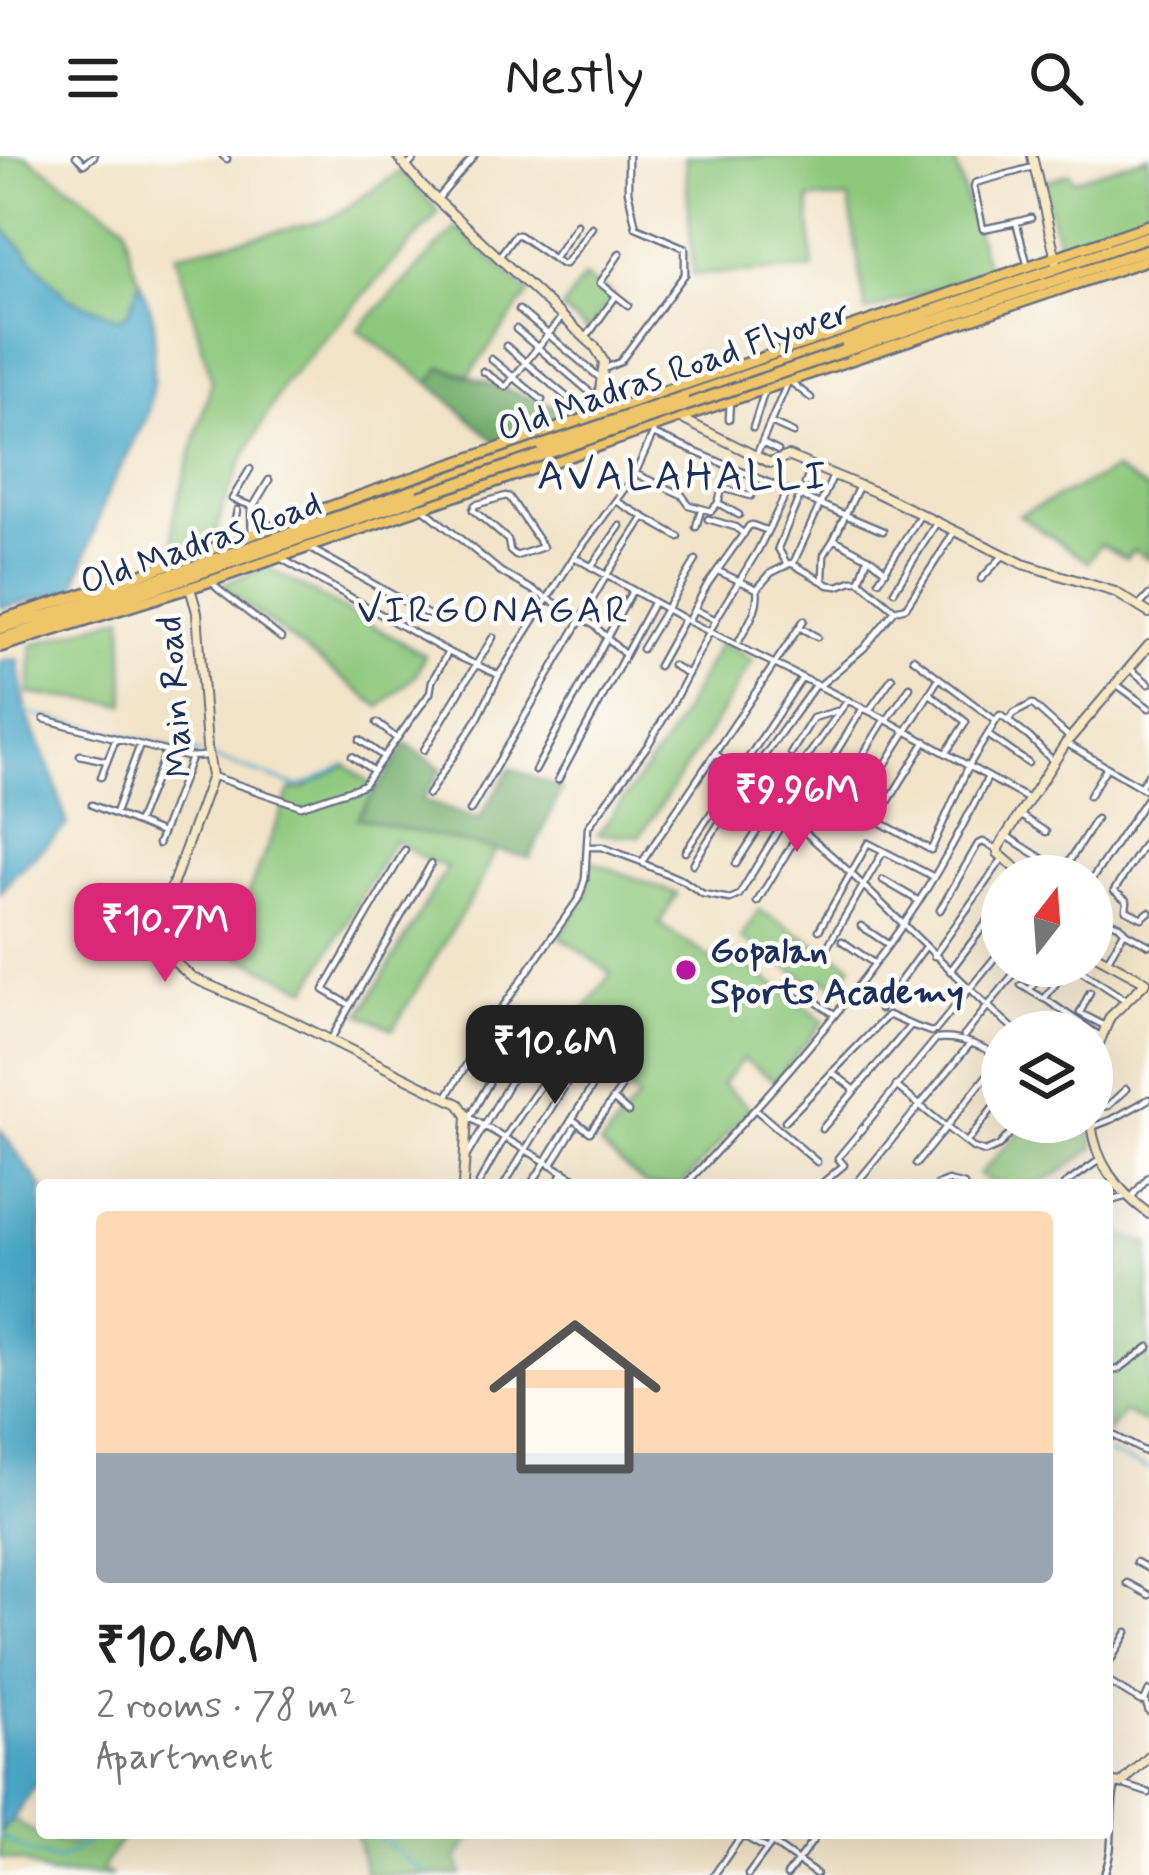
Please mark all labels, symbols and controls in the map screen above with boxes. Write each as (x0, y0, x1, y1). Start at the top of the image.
text: Nestly (505, 43, 644, 114)
icon: menu (60, 45, 126, 111)
icon: search (1023, 45, 1089, 111)
street label: Old Madras Road Flyover (492, 290, 857, 455)
district label: AVALAHALLI (537, 450, 829, 505)
street label: Old Madras Road (74, 481, 328, 608)
district label: VIRGONAGAR (357, 586, 631, 637)
street label: Main Road (147, 614, 206, 779)
pin: ₹9.96M (699, 753, 895, 855)
text: ₹9.96M (735, 766, 859, 817)
north arrow (981, 855, 1113, 987)
map controls (981, 855, 1113, 1143)
pin: ₹10.7M (67, 883, 263, 985)
text: ₹10.7M (101, 896, 229, 947)
place label: Gopalan Sports Academy (710, 929, 964, 1017)
marker: Gopalan Sports Academy (673, 957, 699, 983)
pin: ₹10.6M (457, 1005, 653, 1107)
button: layers (981, 1011, 1113, 1143)
text: ₹10.6M (493, 1018, 617, 1069)
icon: home (467, 1289, 683, 1505)
text: ₹10.6M (96, 1615, 259, 1681)
text: 2 rooms · 78 m² (96, 1681, 356, 1732)
text: Apartment (96, 1732, 273, 1783)

